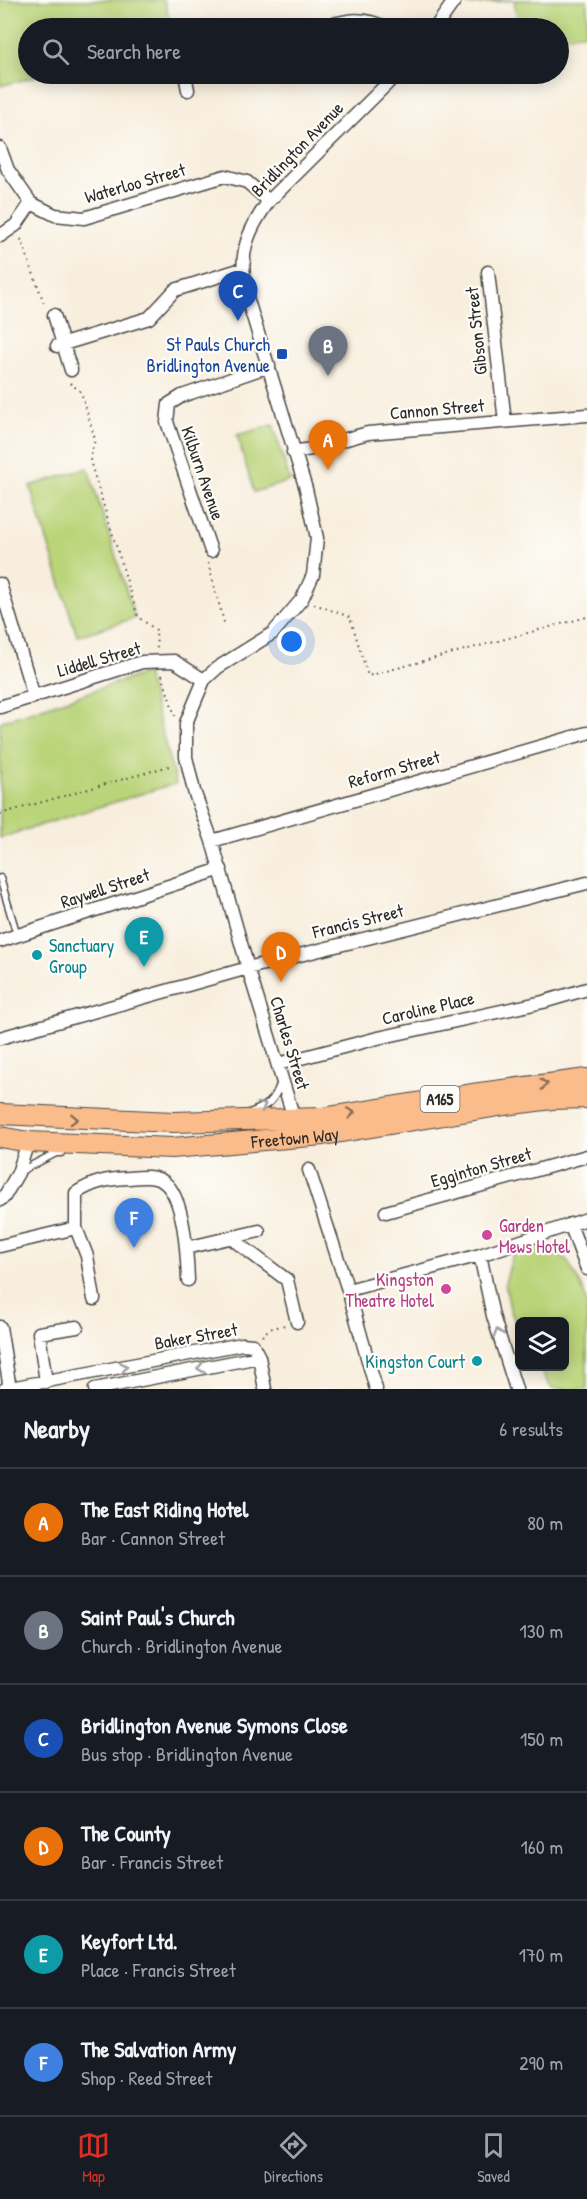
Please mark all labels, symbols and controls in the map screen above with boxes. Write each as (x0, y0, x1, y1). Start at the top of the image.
search box (18, 18, 569, 84)
icon: search (39, 35, 72, 68)
text: Search here (87, 36, 181, 66)
street label: Bridlington Avenue (245, 96, 349, 202)
street label: Waterloo Street (82, 156, 189, 209)
pin: C (218, 272, 258, 321)
street label: Gibson Street (459, 285, 493, 376)
pin: B (308, 326, 348, 376)
place label: St Pauls Church Bridlington Avenue (147, 332, 270, 378)
marker: St Pauls Church Bridlington Avenue (275, 347, 289, 361)
street label: Cannon Street (389, 392, 486, 426)
pin: A (308, 420, 348, 470)
street label: Kilburn Avenue (175, 423, 231, 523)
your location (277, 627, 306, 656)
street label: Liddell Street (54, 635, 144, 683)
street label: Reform Street (345, 744, 444, 794)
street label: Raywell Street (57, 862, 153, 914)
street label: Francis Street (309, 897, 407, 945)
pin: E (124, 918, 164, 967)
pin: D (262, 932, 300, 982)
place label: Sanctuary Group (49, 933, 115, 979)
marker: Sanctuary Group (30, 948, 44, 962)
street label: Caroline Place (379, 985, 477, 1031)
street label: Charles Street (264, 993, 316, 1093)
one-way arrow (540, 1079, 549, 1091)
road number: A165 (420, 1086, 460, 1112)
one-way arrow (256, 1102, 266, 1113)
one-way arrow (347, 1108, 356, 1120)
one-way arrow (70, 1112, 79, 1125)
street label: Freetown Way (249, 1120, 341, 1154)
street label: Egginton Street (428, 1140, 535, 1193)
pin: F (114, 1198, 154, 1248)
place label: Garden Mews Hotel (499, 1213, 570, 1259)
marker: Garden Mews Hotel (480, 1228, 494, 1242)
place label: Kingston Theatre Hotel (346, 1267, 434, 1313)
marker: Kingston Theatre Hotel (439, 1282, 453, 1296)
street label: Baker Street (153, 1316, 240, 1356)
map controls (515, 1317, 569, 1371)
button: layers (515, 1317, 569, 1371)
one-way arrow (493, 1328, 506, 1339)
place label: Kingston Court (365, 1349, 466, 1374)
marker: Kingston Court (470, 1354, 484, 1368)
one-way arrow (119, 1361, 129, 1374)
one-way arrow (196, 1361, 206, 1374)
text: Nearby (24, 1411, 90, 1446)
text: 6 results (499, 1415, 563, 1442)
text: The East Riding Hotel (81, 1494, 248, 1524)
text: A (39, 1509, 48, 1536)
text: 80 m (527, 1509, 563, 1536)
text: Bar · Cannon Street (81, 1524, 225, 1551)
text: Saint Paul's Church (81, 1602, 235, 1632)
text: B (38, 1617, 49, 1644)
text: 130 m (520, 1617, 563, 1644)
text: Church · Bridlington Avenue (81, 1632, 283, 1659)
text: Bridlington Avenue Symons Close (81, 1710, 348, 1740)
text: C (38, 1725, 49, 1752)
text: 150 m (520, 1725, 563, 1752)
text: Bus stop · Bridlington Avenue (81, 1740, 293, 1767)
text: The County (81, 1818, 171, 1848)
text: D (39, 1833, 48, 1860)
text: 160 m (521, 1833, 563, 1860)
text: Bar · Francis Street (81, 1848, 223, 1875)
text: Keyfort Ltd. (81, 1926, 177, 1956)
text: E (39, 1941, 48, 1968)
text: 170 m (519, 1941, 563, 1968)
text: Place · Francis Street (81, 1956, 236, 1983)
text: The Salvation Army (81, 2034, 236, 2064)
text: F (40, 2049, 47, 2076)
text: 290 m (519, 2049, 563, 2076)
text: Shop · Reed Street (81, 2064, 212, 2091)
tab: Map (77, 2129, 110, 2187)
tab: Directions (264, 2129, 323, 2187)
tab: Saved (477, 2129, 510, 2187)

